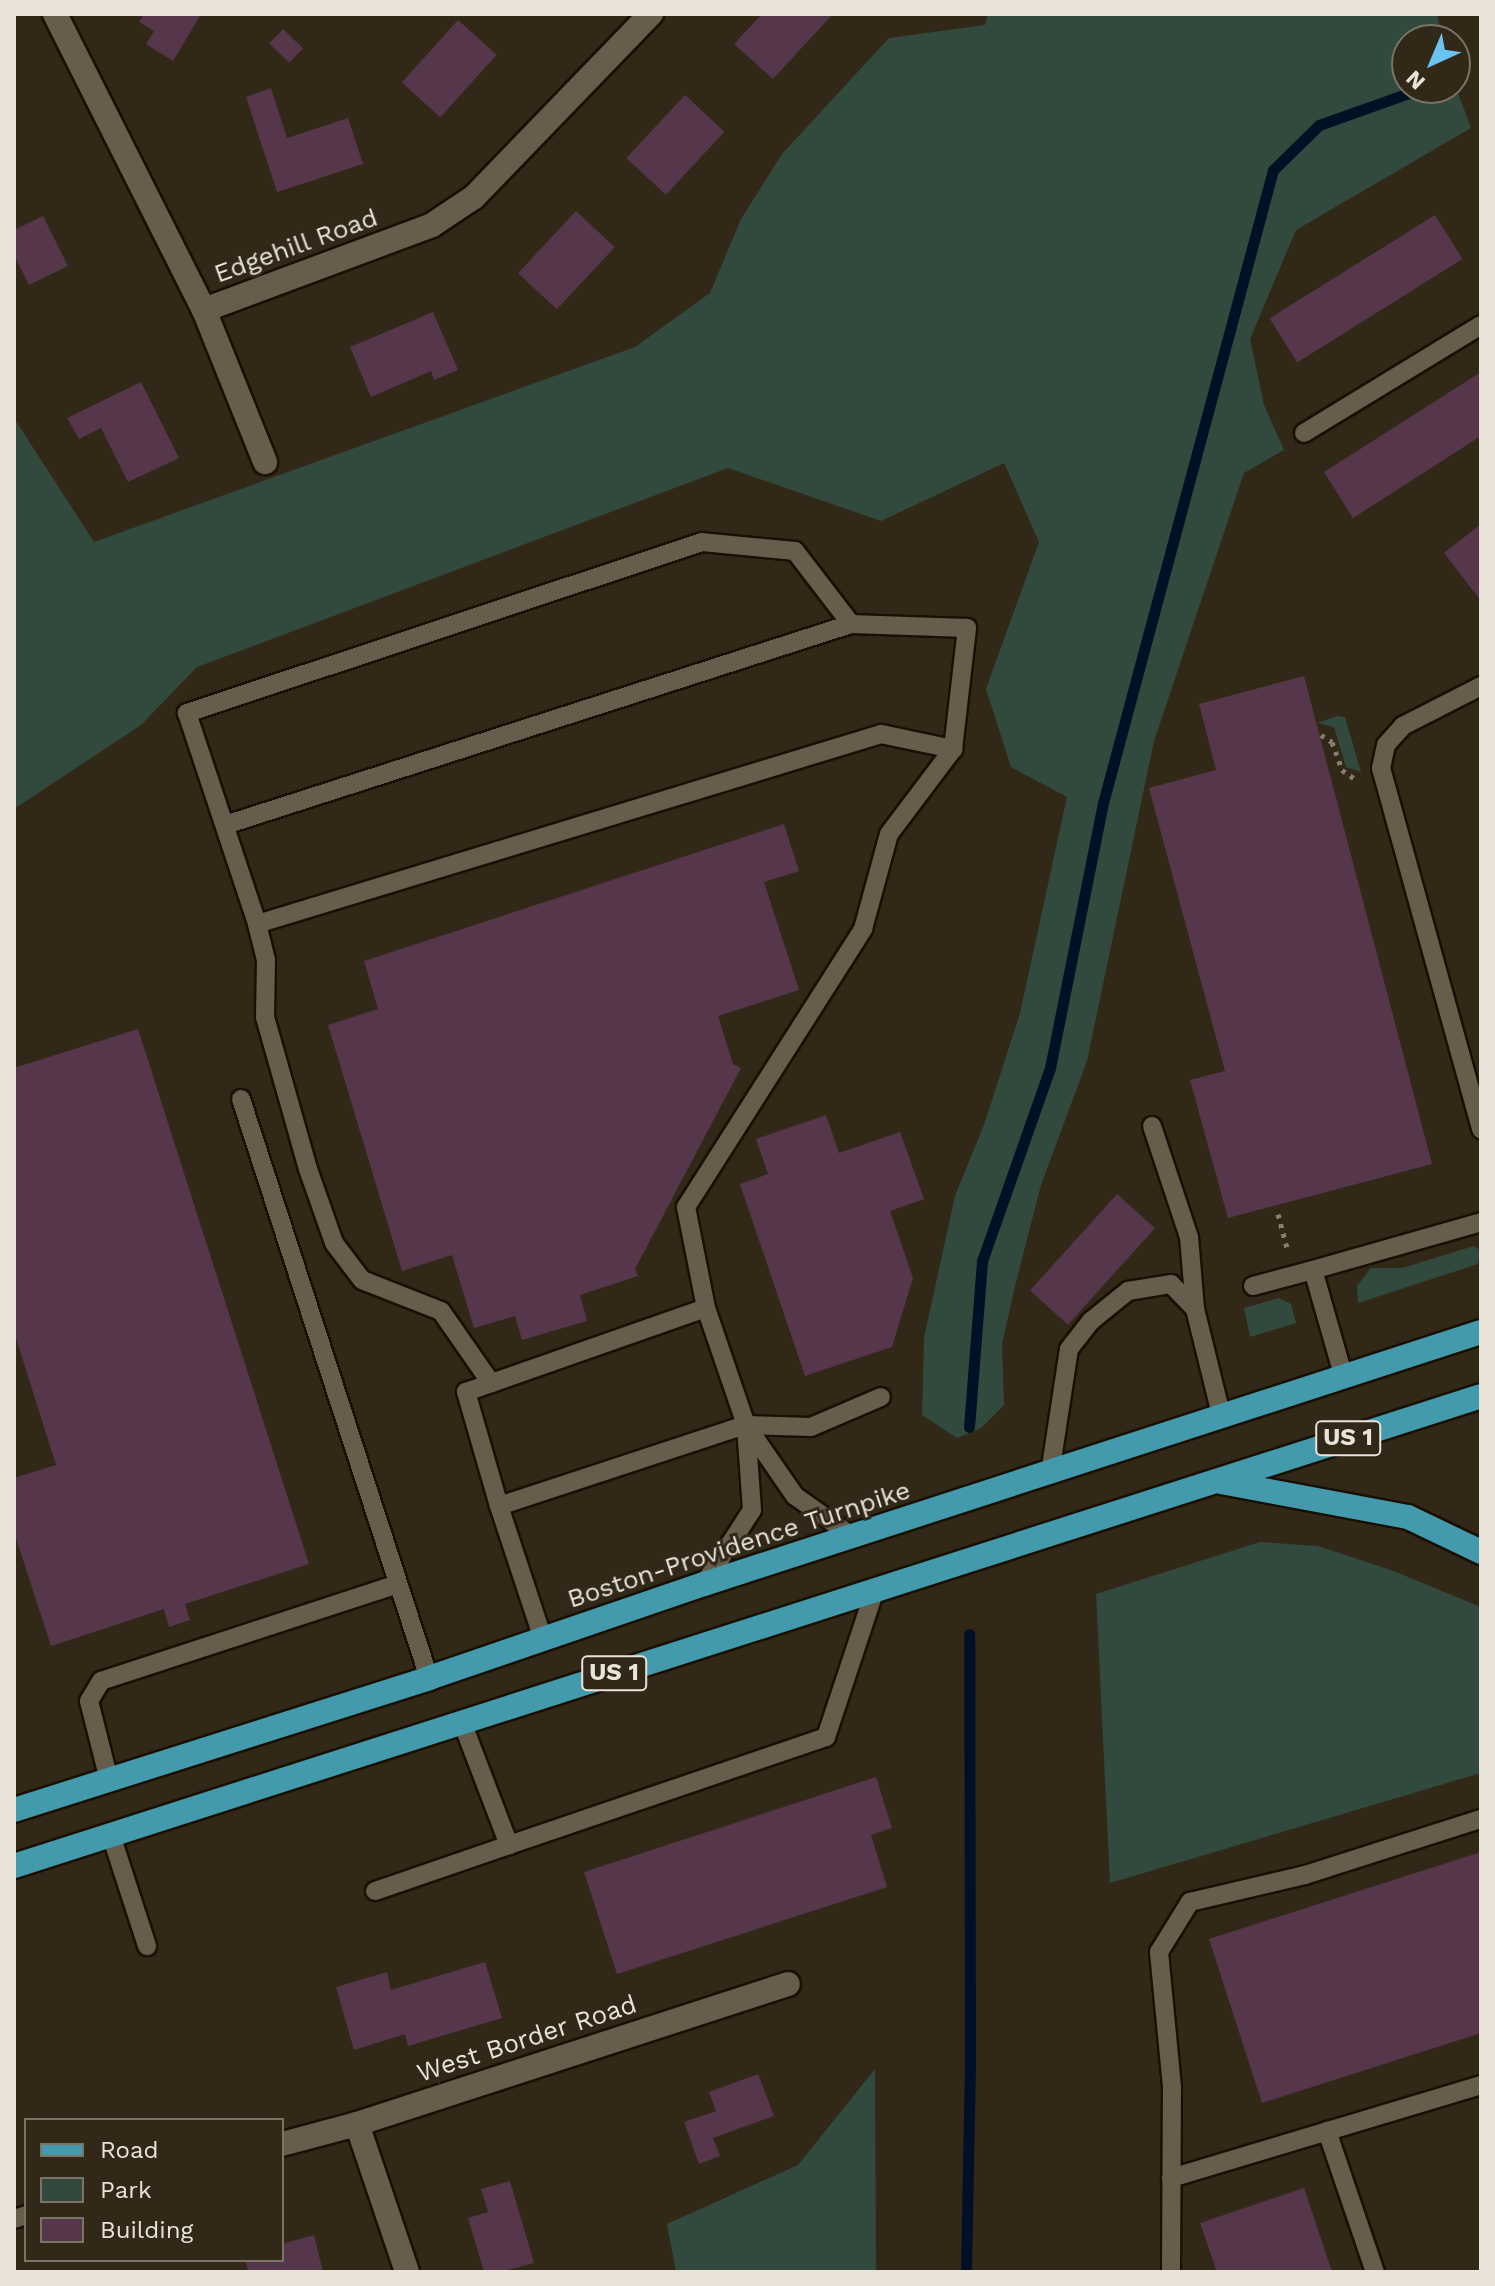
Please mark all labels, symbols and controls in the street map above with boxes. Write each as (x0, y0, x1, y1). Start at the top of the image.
north arrow (1391, 24, 1471, 104)
text: N (1401, 66, 1430, 95)
street label: Edgehill Road (210, 202, 382, 290)
road number: US 1 (1314, 1418, 1382, 1458)
street label: Boston-Providence Turnpike (563, 1475, 915, 1615)
road number: US 1 (580, 1653, 648, 1693)
street label: West Border Road (413, 1989, 641, 2089)
legend (24, 2118, 284, 2262)
text: Road (100, 2136, 159, 2164)
text: Park (100, 2176, 152, 2204)
text: Building (100, 2216, 193, 2244)

